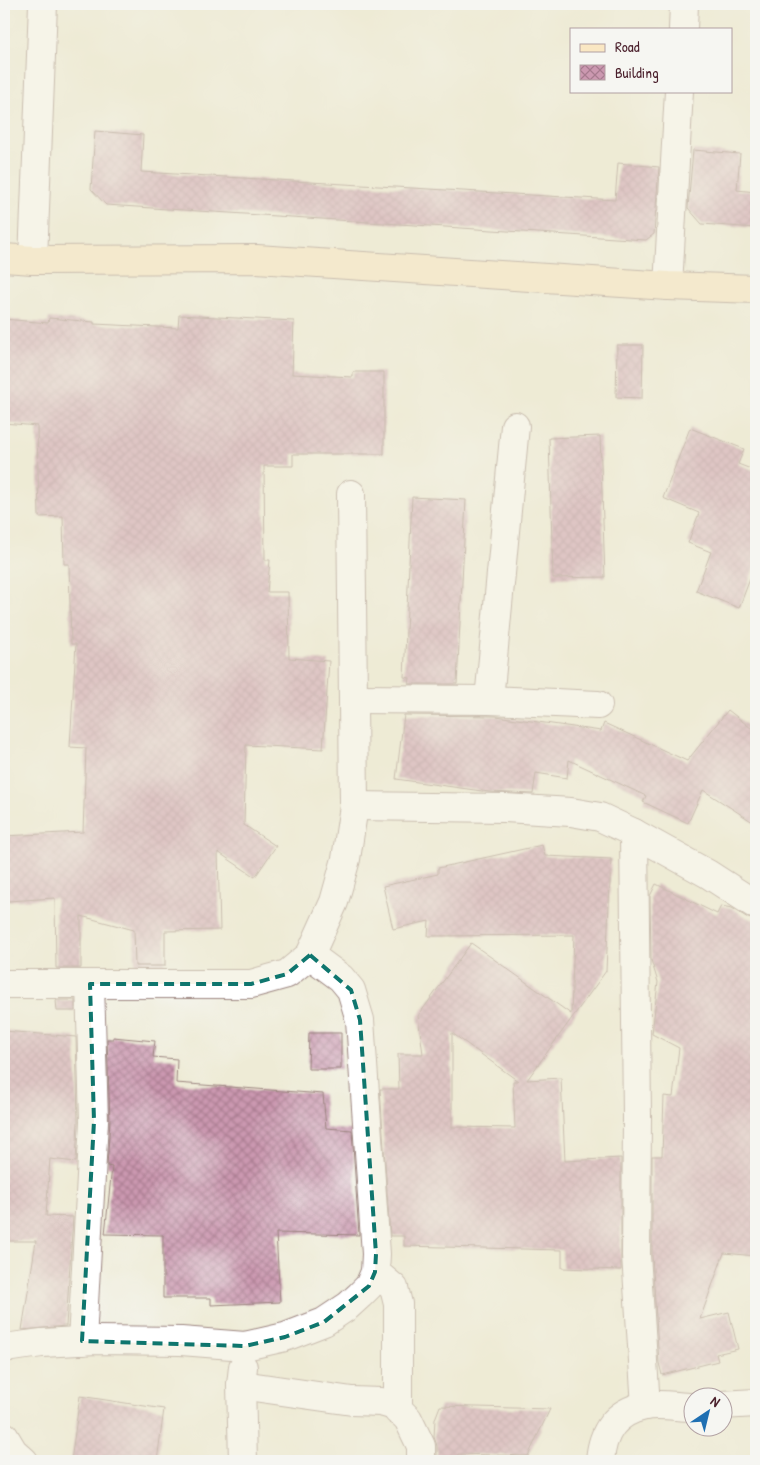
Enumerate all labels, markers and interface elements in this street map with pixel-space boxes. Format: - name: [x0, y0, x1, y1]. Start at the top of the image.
- legend: [570, 28, 732, 92]
- text: Road: [615, 36, 640, 57]
- text: Building: [615, 62, 659, 83]
- north arrow: [682, 1388, 732, 1438]
- text: N: [707, 1391, 725, 1411]

